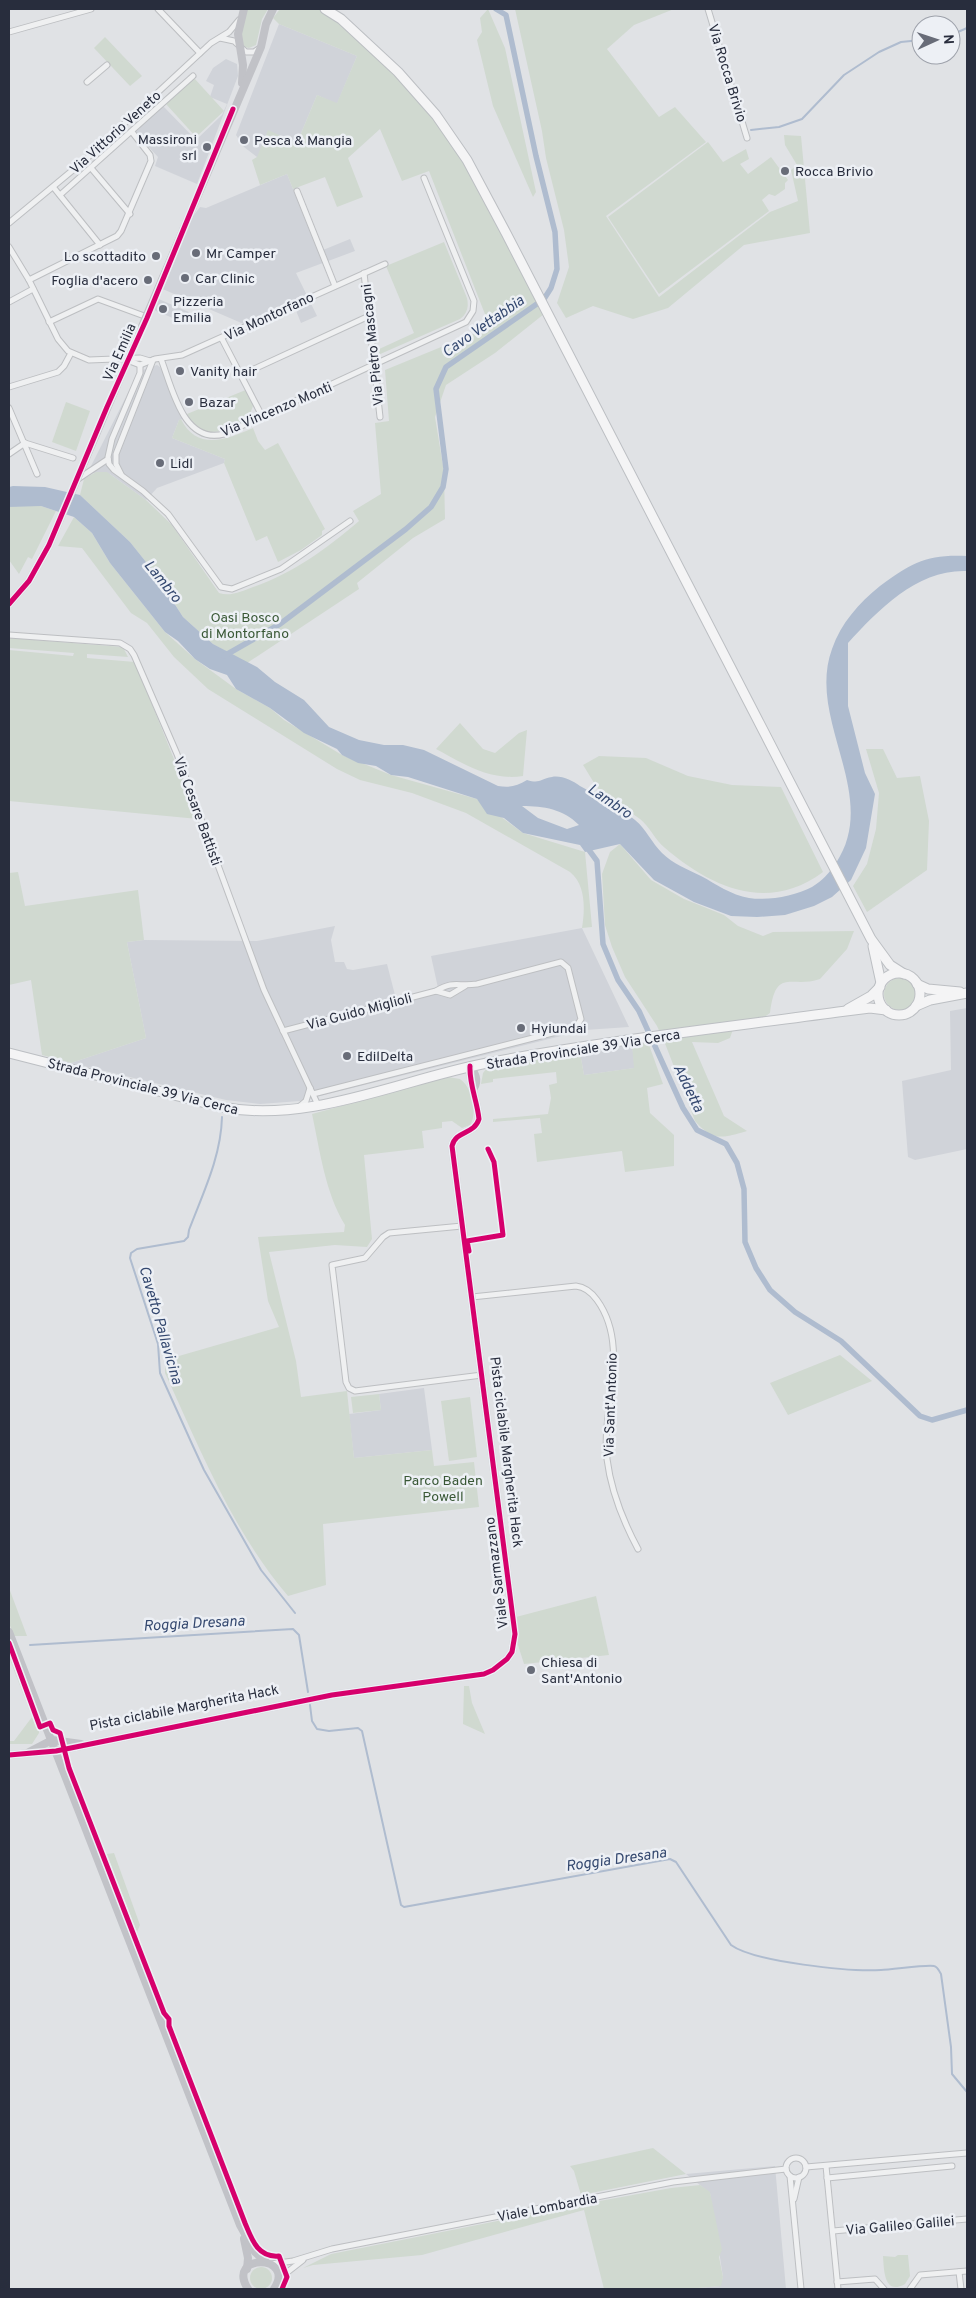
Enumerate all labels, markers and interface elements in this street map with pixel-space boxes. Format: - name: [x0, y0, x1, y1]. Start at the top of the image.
- north arrow: [911, 15, 961, 65]
- street label: Via Rocca Brivio: [704, 22, 750, 125]
- text: N: [939, 34, 956, 45]
- street label: Via Vittorio Veneto: [67, 88, 165, 179]
- place label: Massironi srl: [138, 132, 197, 165]
- place label: Pesca & Mangia: [254, 133, 352, 150]
- marker: Pesca & Mangia: [238, 134, 250, 146]
- marker: Massironi srl: [201, 141, 213, 153]
- place label: Rocca Brivio: [795, 164, 873, 181]
- marker: Rocca Brivio: [779, 165, 791, 177]
- place label: Mr Camper: [206, 246, 276, 263]
- marker: Mr Camper: [190, 247, 202, 259]
- place label: Lo scottadito: [64, 249, 146, 266]
- marker: Lo scottadito: [150, 250, 162, 262]
- place label: Car Clinic: [195, 271, 255, 288]
- marker: Car Clinic: [179, 272, 191, 284]
- place label: Foglia d'acero: [51, 273, 138, 290]
- marker: Foglia d'acero: [142, 274, 154, 286]
- street label: Via Pietro Mascagni: [359, 283, 388, 407]
- street label: Via Montorfano: [222, 289, 317, 345]
- water label: Cavo Vettabbia: [439, 292, 529, 363]
- place label: Pizzeria Emilia: [173, 294, 223, 327]
- marker: Pizzeria Emilia: [157, 303, 169, 315]
- street label: Via Emilia: [100, 321, 141, 384]
- place label: Vanity hair: [190, 364, 258, 381]
- marker: Vanity hair: [174, 365, 186, 377]
- street label: Via Vincenzo Monti: [218, 379, 335, 442]
- place label: Bazar: [199, 395, 236, 412]
- marker: Bazar: [183, 396, 195, 408]
- place label: Lidl: [170, 456, 193, 473]
- marker: Lidl: [154, 457, 166, 469]
- water label: Lambro: [139, 557, 185, 607]
- park label: Oasi Bosco di Montorfano: [201, 610, 289, 643]
- street label: Via Cesare Battisti: [169, 755, 224, 868]
- water label: Lambro: [583, 781, 635, 824]
- street label: Via Guido Miglioli: [305, 990, 414, 1035]
- place label: Hyiundai: [531, 1021, 587, 1038]
- marker: Hyiundai: [515, 1022, 527, 1034]
- street label: Strada Provinciale 39 Via Cerca: [485, 1027, 681, 1074]
- place label: EdilDelta: [357, 1049, 413, 1066]
- marker: EdilDelta: [341, 1050, 353, 1062]
- street label: Strada Provinciale 39 Via Cerca: [46, 1056, 240, 1119]
- water label: Addetta: [668, 1061, 708, 1116]
- water label: Cavetto Pallavicina: [134, 1264, 186, 1387]
- street label: Via Sant'Antonio: [601, 1352, 622, 1458]
- street label: Pista ciclabile Margherita Hack: [485, 1356, 526, 1549]
- park label: Parco Baden Powell: [403, 1473, 483, 1506]
- street label: Viale Sarmazzano: [482, 1516, 513, 1630]
- water label: Roggia Dresana: [143, 1612, 246, 1637]
- place label: Chiesa di Sant'Antonio: [541, 1655, 622, 1688]
- marker: Chiesa di Sant'Antonio: [525, 1664, 537, 1676]
- street label: Pista ciclabile Margherita Hack: [88, 1682, 280, 1735]
- water label: Roggia Dresana: [565, 1844, 668, 1877]
- street label: Viale Lombardia: [496, 2190, 599, 2226]
- street label: Via Galileo Galilei: [845, 2213, 955, 2240]

